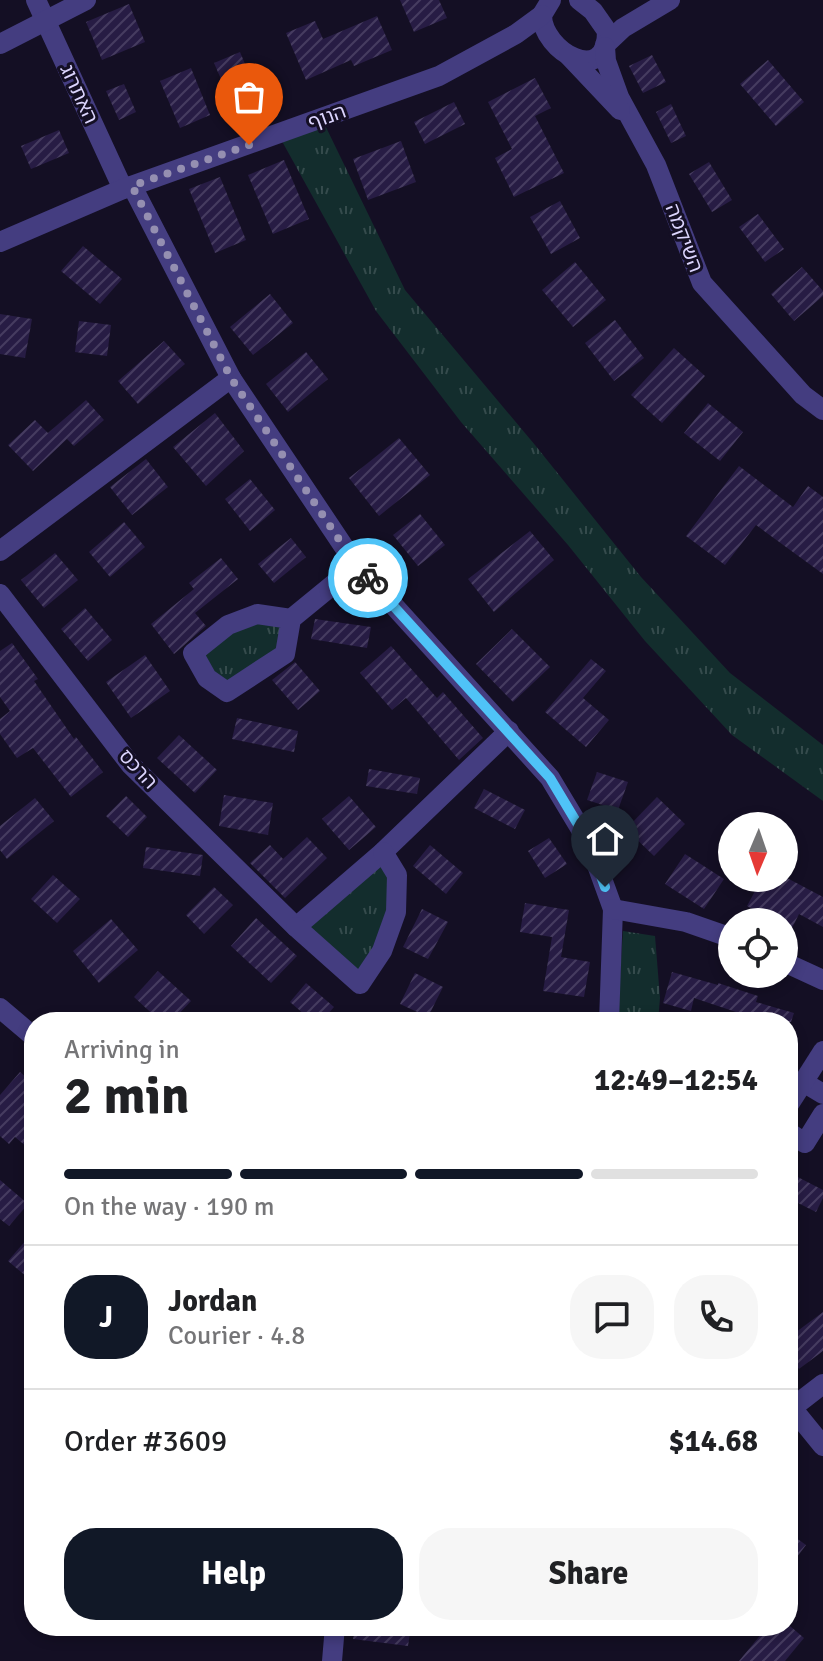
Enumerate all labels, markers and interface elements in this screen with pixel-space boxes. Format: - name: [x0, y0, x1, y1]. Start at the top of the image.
- street label: האתרוג: [54, 60, 104, 128]
- pin: [215, 63, 283, 145]
- icon: bag: [227, 75, 271, 119]
- street label: הנוף: [305, 99, 349, 135]
- street label: השיקמה: [660, 200, 708, 276]
- courier: [328, 538, 408, 618]
- icon: bike: [346, 556, 390, 600]
- street label: הרכס: [113, 744, 163, 794]
- pin: [571, 805, 639, 887]
- north arrow: [718, 812, 798, 892]
- map controls: [718, 812, 798, 988]
- icon: home: [583, 817, 627, 861]
- button: locate: [718, 908, 798, 988]
- text: Arriving in: [64, 1034, 180, 1066]
- text: 12:49–12:54: [594, 1062, 758, 1099]
- text: 2 min: [64, 1064, 190, 1128]
- text: On the way · 190 m: [64, 1191, 274, 1223]
- button: chat: [570, 1275, 654, 1359]
- button: phone: [674, 1275, 758, 1359]
- text: Jordan: [168, 1283, 257, 1320]
- text: J: [99, 1299, 113, 1336]
- text: Courier · 4.8: [168, 1320, 305, 1352]
- text: Order #3609: [64, 1423, 227, 1460]
- text: $14.68: [668, 1423, 758, 1460]
- button: Help: [64, 1528, 403, 1620]
- button: Share: [419, 1528, 758, 1620]

